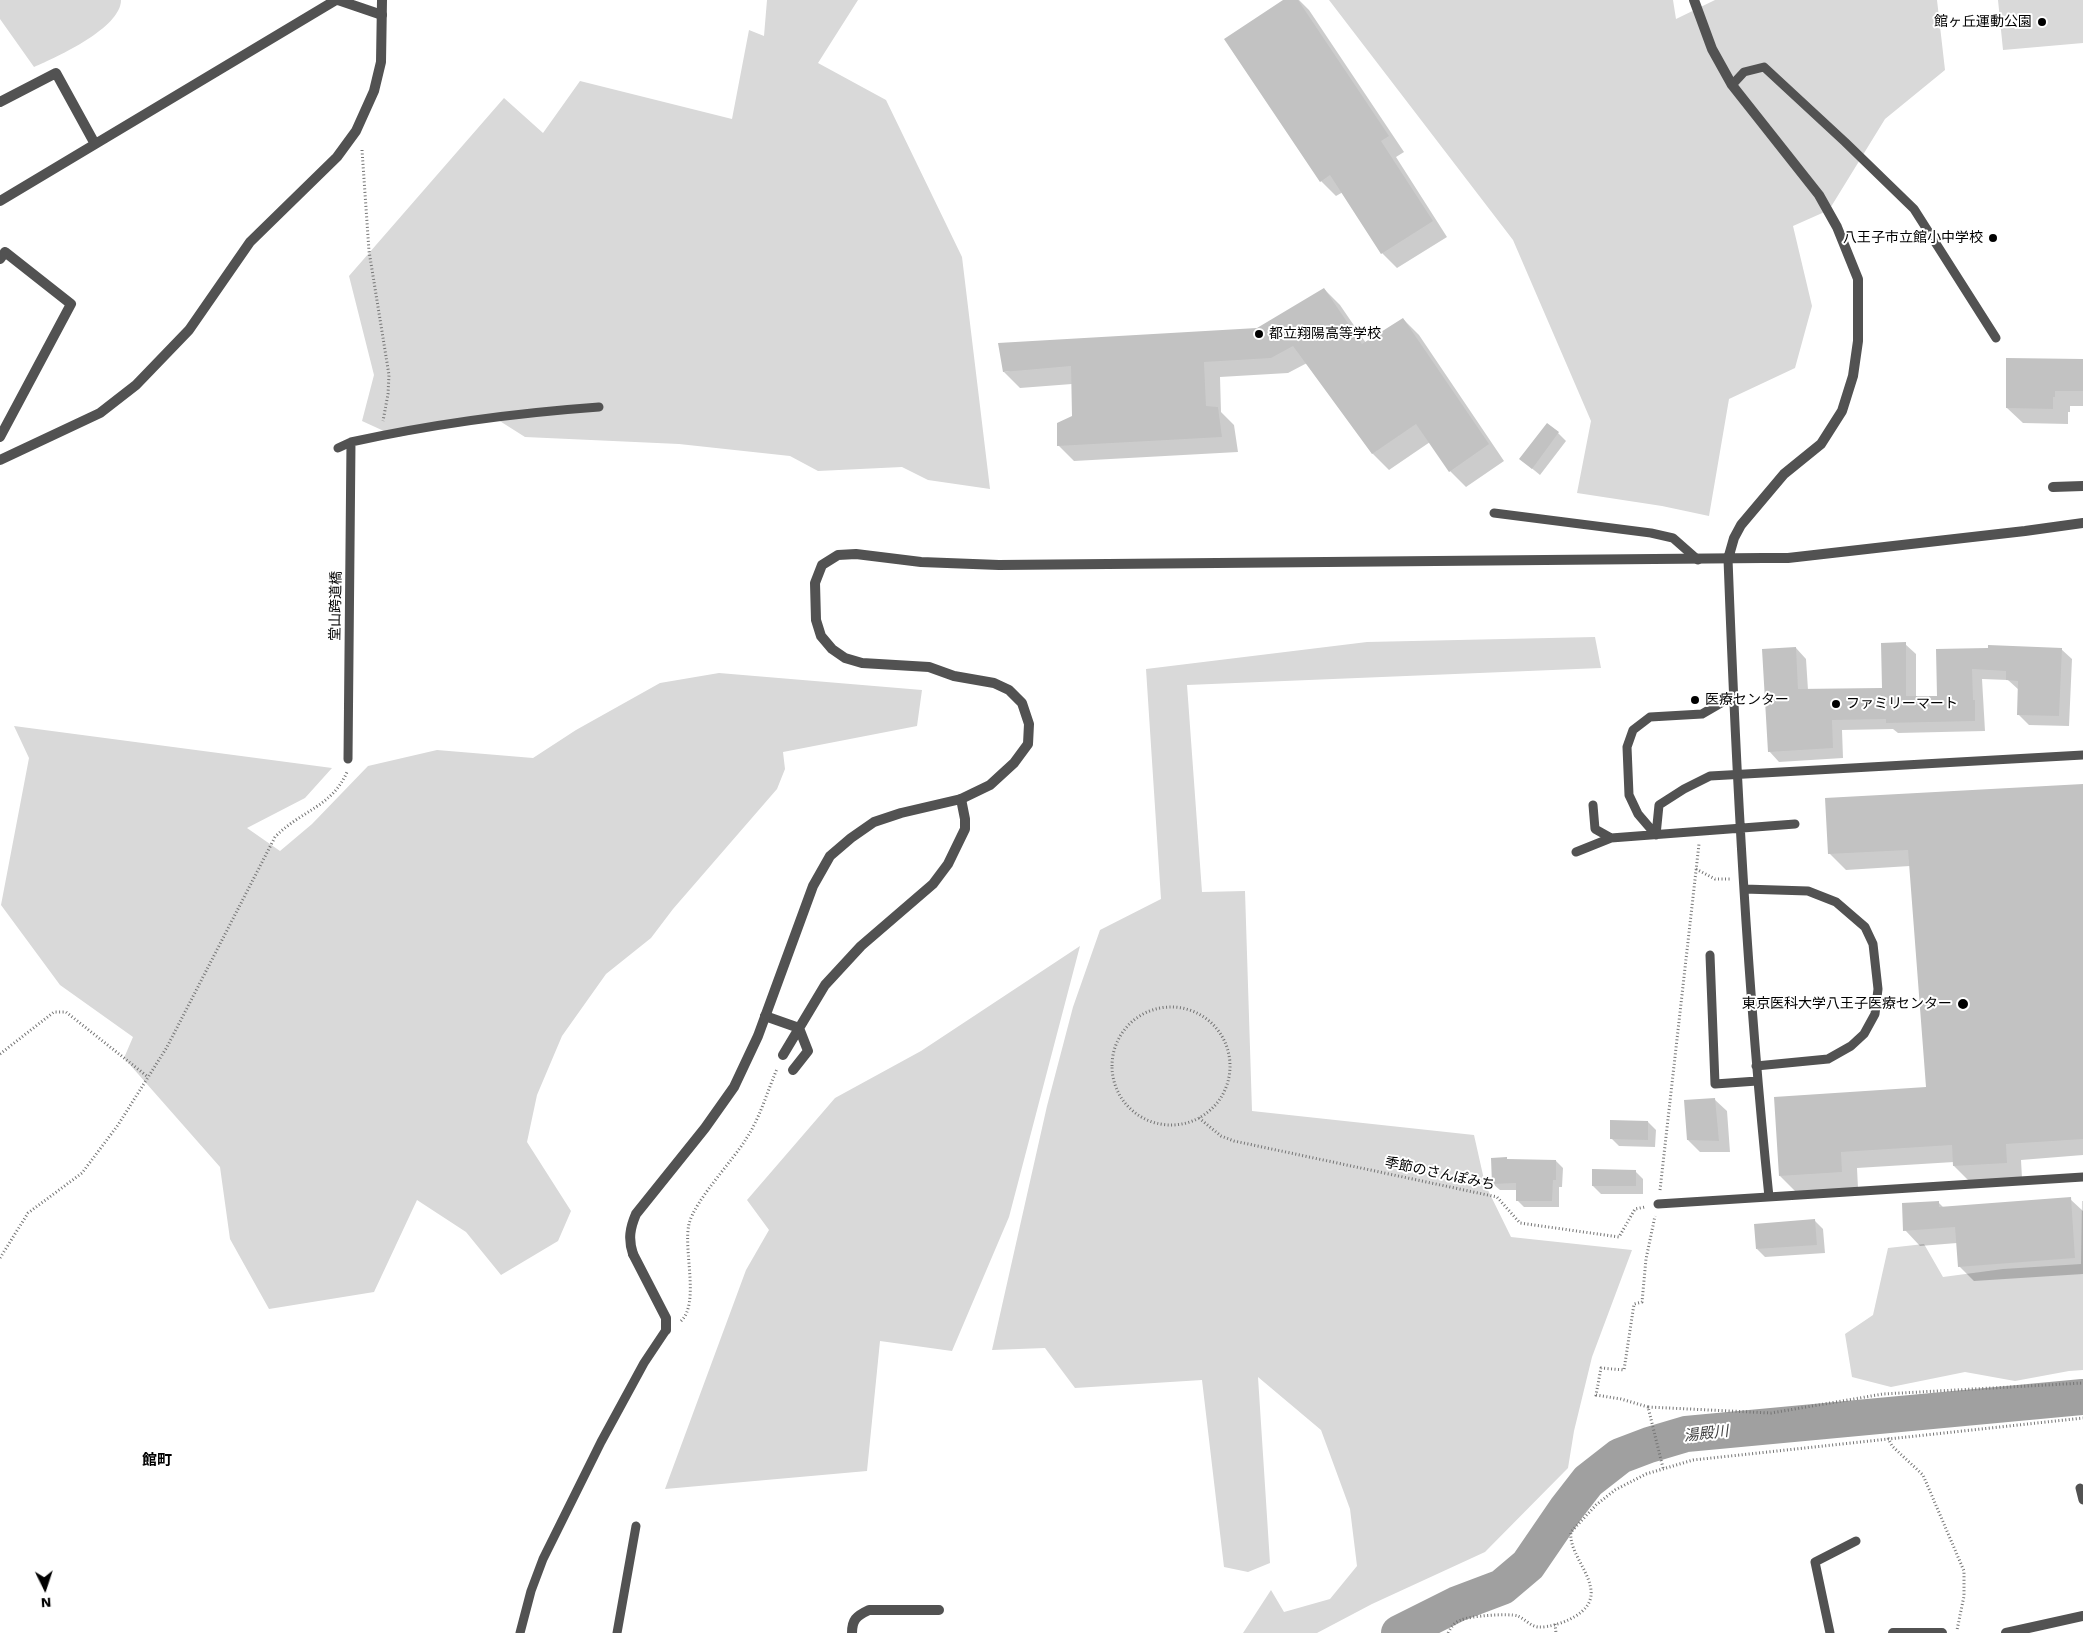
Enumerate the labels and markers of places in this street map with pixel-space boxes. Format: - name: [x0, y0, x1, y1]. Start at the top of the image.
- place label: 館ヶ丘運動公園: [1934, 14, 2032, 30]
- marker: 館ヶ丘運動公園: [2036, 16, 2048, 28]
- place label: 八王子市立館小中学校: [1843, 230, 1983, 246]
- marker: 八王子市立館小中学校: [1987, 232, 1999, 244]
- place label: 都立翔陽高等学校: [1269, 326, 1381, 342]
- marker: 都立翔陽高等学校: [1253, 328, 1265, 340]
- place label: 医療センター: [1705, 692, 1789, 708]
- marker: 医療センター: [1689, 694, 1701, 706]
- place label: ファミリーマート: [1846, 696, 1958, 712]
- marker: ファミリーマート: [1830, 698, 1842, 710]
- place label: 東京医科大学八王子医療センター: [1742, 996, 1952, 1012]
- marker: 東京医科大学八王子医療センター: [1956, 997, 1970, 1011]

